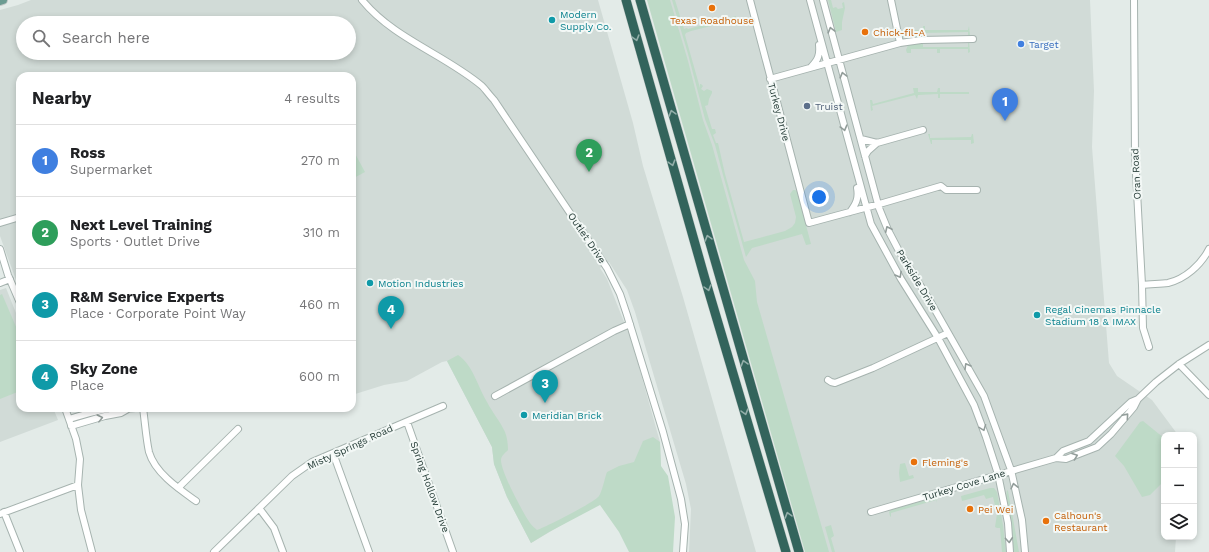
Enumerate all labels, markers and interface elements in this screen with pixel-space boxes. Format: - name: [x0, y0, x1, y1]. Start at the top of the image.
- marker: Texas Roadhouse: [707, 3, 717, 13]
- place label: Modern Supply Co.: [560, 9, 612, 32]
- marker: Modern Supply Co.: [547, 15, 557, 25]
- place label: Texas Roadhouse: [670, 15, 754, 26]
- search box: [16, 16, 356, 60]
- icon: search: [30, 27, 52, 49]
- one-way arrow: [827, 27, 836, 34]
- marker: Chick-fil-A: [860, 27, 870, 37]
- place label: Chick-fil-A: [873, 27, 925, 38]
- text: Search here: [62, 29, 150, 47]
- one-way arrow: [631, 34, 640, 41]
- marker: Target: [1016, 39, 1026, 49]
- place label: Target: [1029, 39, 1059, 50]
- one-way arrow: [839, 72, 848, 79]
- street label: Turkey Drive: [766, 82, 792, 143]
- text: Nearby: [32, 88, 91, 108]
- pin: 1: [992, 88, 1018, 121]
- text: 4 results: [284, 91, 340, 106]
- marker: Truist: [802, 101, 812, 111]
- place label: Truist: [815, 101, 844, 112]
- one-way arrow: [668, 110, 677, 117]
- one-way arrow: [840, 125, 848, 131]
- pin: 2: [576, 139, 602, 172]
- text: Ross: [70, 144, 105, 162]
- street label: Oran Road: [1129, 148, 1143, 200]
- text: 1: [42, 153, 48, 168]
- text: 270 m: [301, 153, 340, 168]
- one-way arrow: [667, 159, 676, 166]
- text: Supermarket: [70, 162, 152, 177]
- your location: [809, 187, 829, 207]
- street label: Outlet Drive: [566, 210, 608, 266]
- text: Next Level Training: [70, 216, 212, 234]
- text: 2: [41, 225, 49, 240]
- text: 310 m: [302, 225, 340, 240]
- one-way arrow: [885, 226, 893, 233]
- text: Sports · Outlet Drive: [70, 234, 200, 249]
- one-way arrow: [704, 234, 713, 241]
- street label: Parkside Drive: [894, 247, 940, 313]
- one-way arrow: [894, 271, 902, 278]
- marker: Motion Industries: [365, 278, 375, 288]
- place label: Motion Industries: [378, 278, 464, 289]
- one-way arrow: [703, 284, 712, 291]
- text: R&M Service Experts: [70, 288, 224, 306]
- pin: 4: [378, 296, 404, 329]
- text: 3: [41, 297, 49, 312]
- text: 460 m: [299, 297, 340, 312]
- place label: Regal Cinemas Pinnacle Stadium 18 & IMAX: [1045, 304, 1161, 327]
- text: Place · Corporate Point Way: [70, 306, 246, 321]
- marker: Regal Cinemas Pinnacle Stadium 18 & IMAX: [1032, 310, 1042, 320]
- one-way arrow: [740, 359, 749, 366]
- text: Sky Zone: [70, 360, 138, 378]
- one-way arrow: [965, 362, 972, 370]
- text: 4: [41, 369, 49, 384]
- text: 600 m: [299, 369, 340, 384]
- pin: 3: [532, 370, 558, 403]
- text: Place: [70, 378, 104, 393]
- one-way arrow: [740, 408, 749, 415]
- marker: Meridian Brick: [519, 410, 529, 420]
- place label: Meridian Brick: [532, 410, 602, 421]
- one-way arrow: [1122, 413, 1129, 421]
- one-way arrow: [97, 414, 103, 422]
- street label: Misty Springs Road: [306, 422, 394, 472]
- one-way arrow: [978, 424, 986, 431]
- map controls: [1161, 432, 1197, 540]
- button: +: [1161, 432, 1197, 468]
- street label: Spring Hollow Drive: [408, 440, 452, 534]
- one-way arrow: [1071, 452, 1078, 460]
- marker: Fleming's: [909, 457, 919, 467]
- place label: Fleming's: [922, 457, 968, 468]
- street label: Turkey Cove Lane: [921, 467, 1007, 503]
- button: −: [1161, 468, 1197, 504]
- one-way arrow: [1011, 483, 1019, 489]
- marker: Pei Wei: [965, 504, 975, 514]
- place label: Pei Wei: [978, 504, 1013, 515]
- button: layers: [1161, 504, 1197, 540]
- place label: Calhoun's Restaurant: [1054, 510, 1108, 533]
- one-way arrow: [784, 511, 793, 518]
- marker: Calhoun's Restaurant: [1041, 516, 1051, 526]
- one-way arrow: [1005, 537, 1014, 543]

